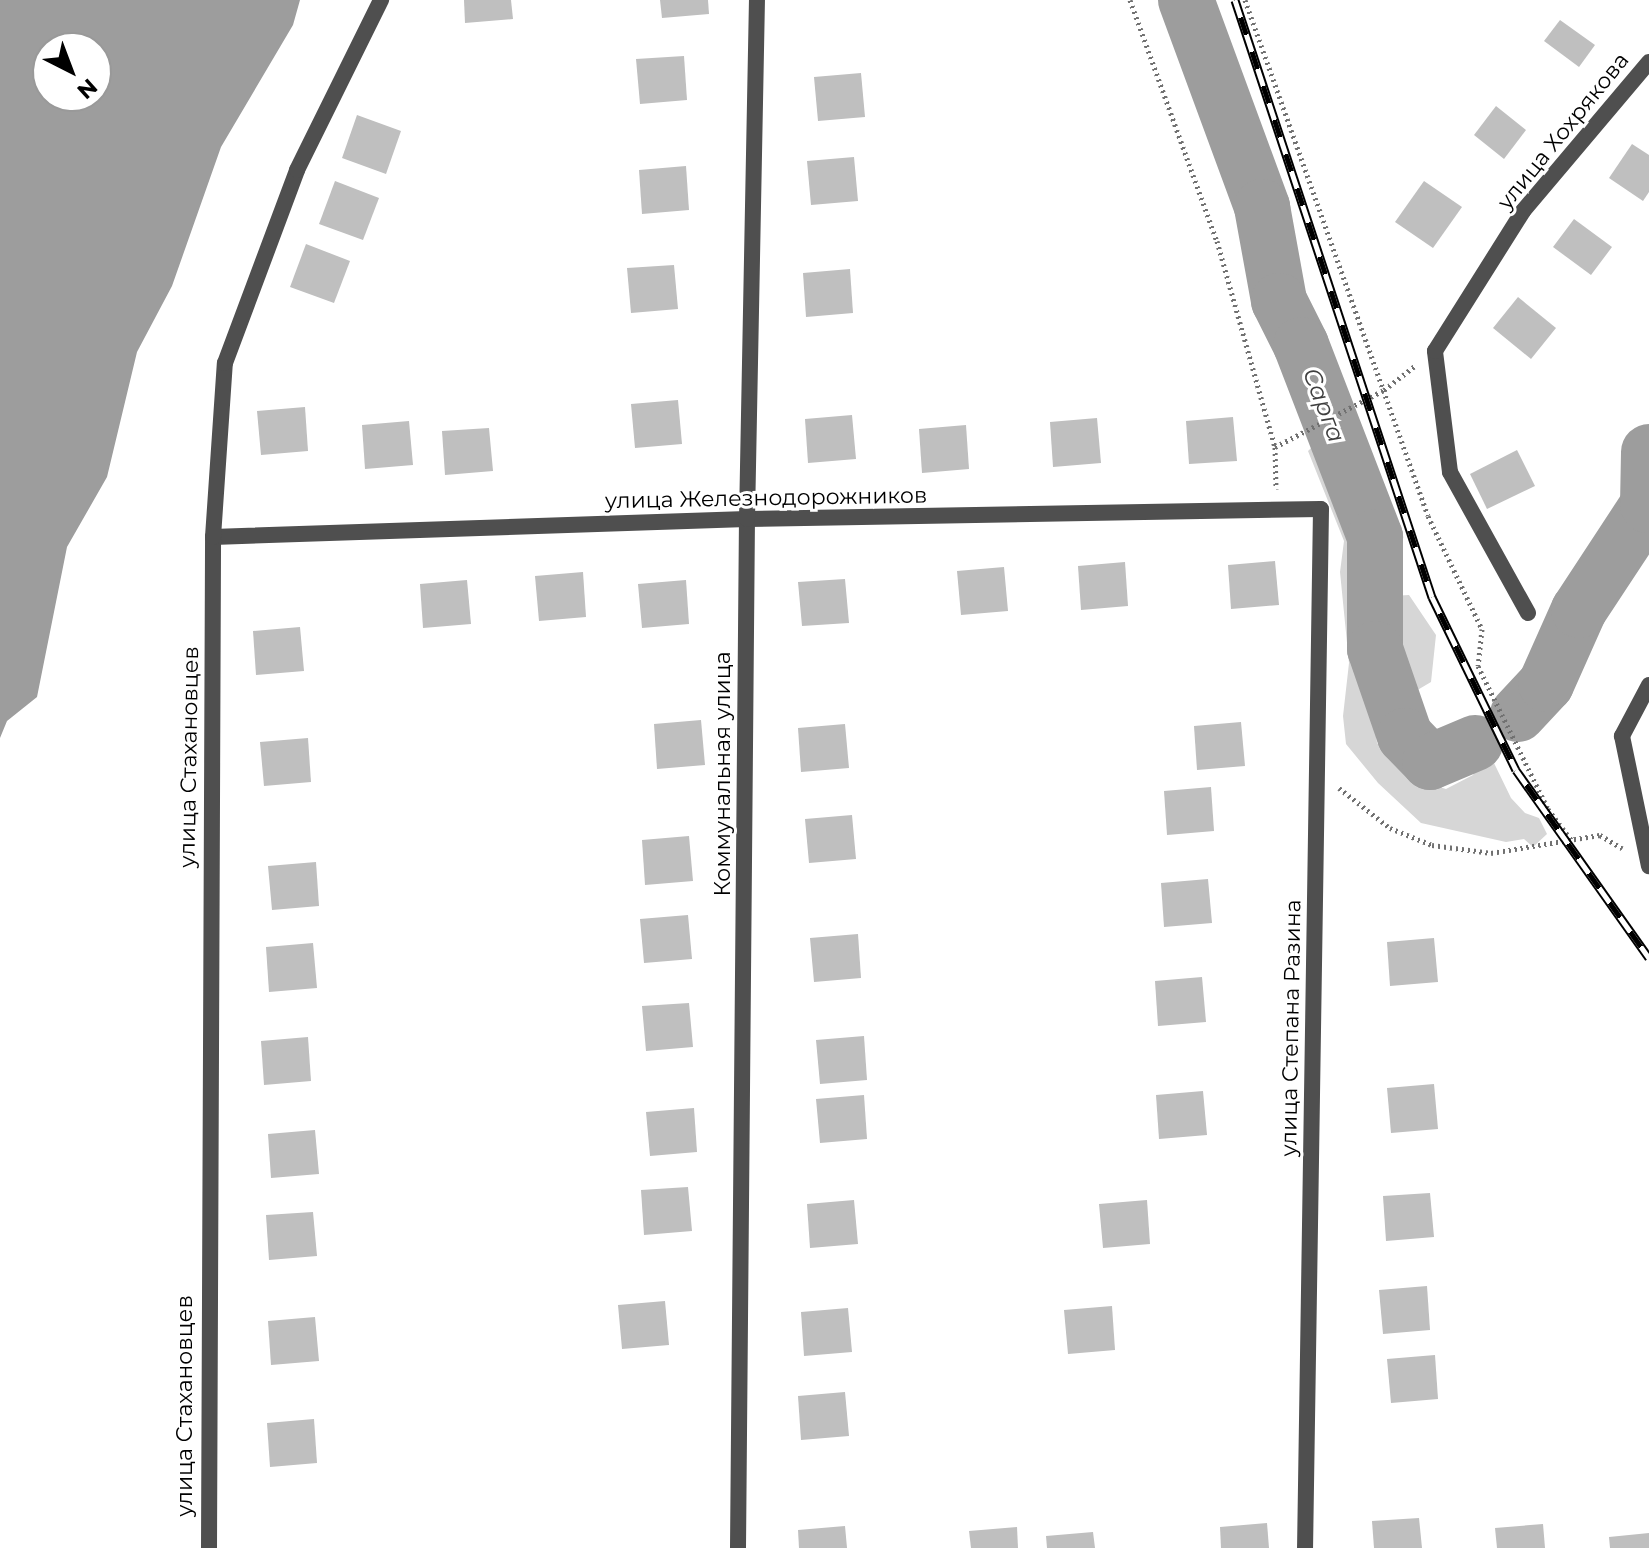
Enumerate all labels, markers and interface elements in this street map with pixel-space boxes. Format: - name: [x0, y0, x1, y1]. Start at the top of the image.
- north arrow: [32, 32, 112, 112]
- street label: улица Хохрякова: [1492, 47, 1634, 215]
- text: N: [71, 73, 103, 105]
- water label: Сарга: [1297, 364, 1351, 446]
- street label: улица Железнодорожников: [605, 482, 927, 514]
- street label: улица Стахановцев: [174, 646, 204, 868]
- street label: Коммунальная улица: [710, 651, 736, 897]
- street label: улица Степана Разина: [1276, 899, 1306, 1157]
- street label: улица Стахановцев: [172, 1295, 198, 1517]

